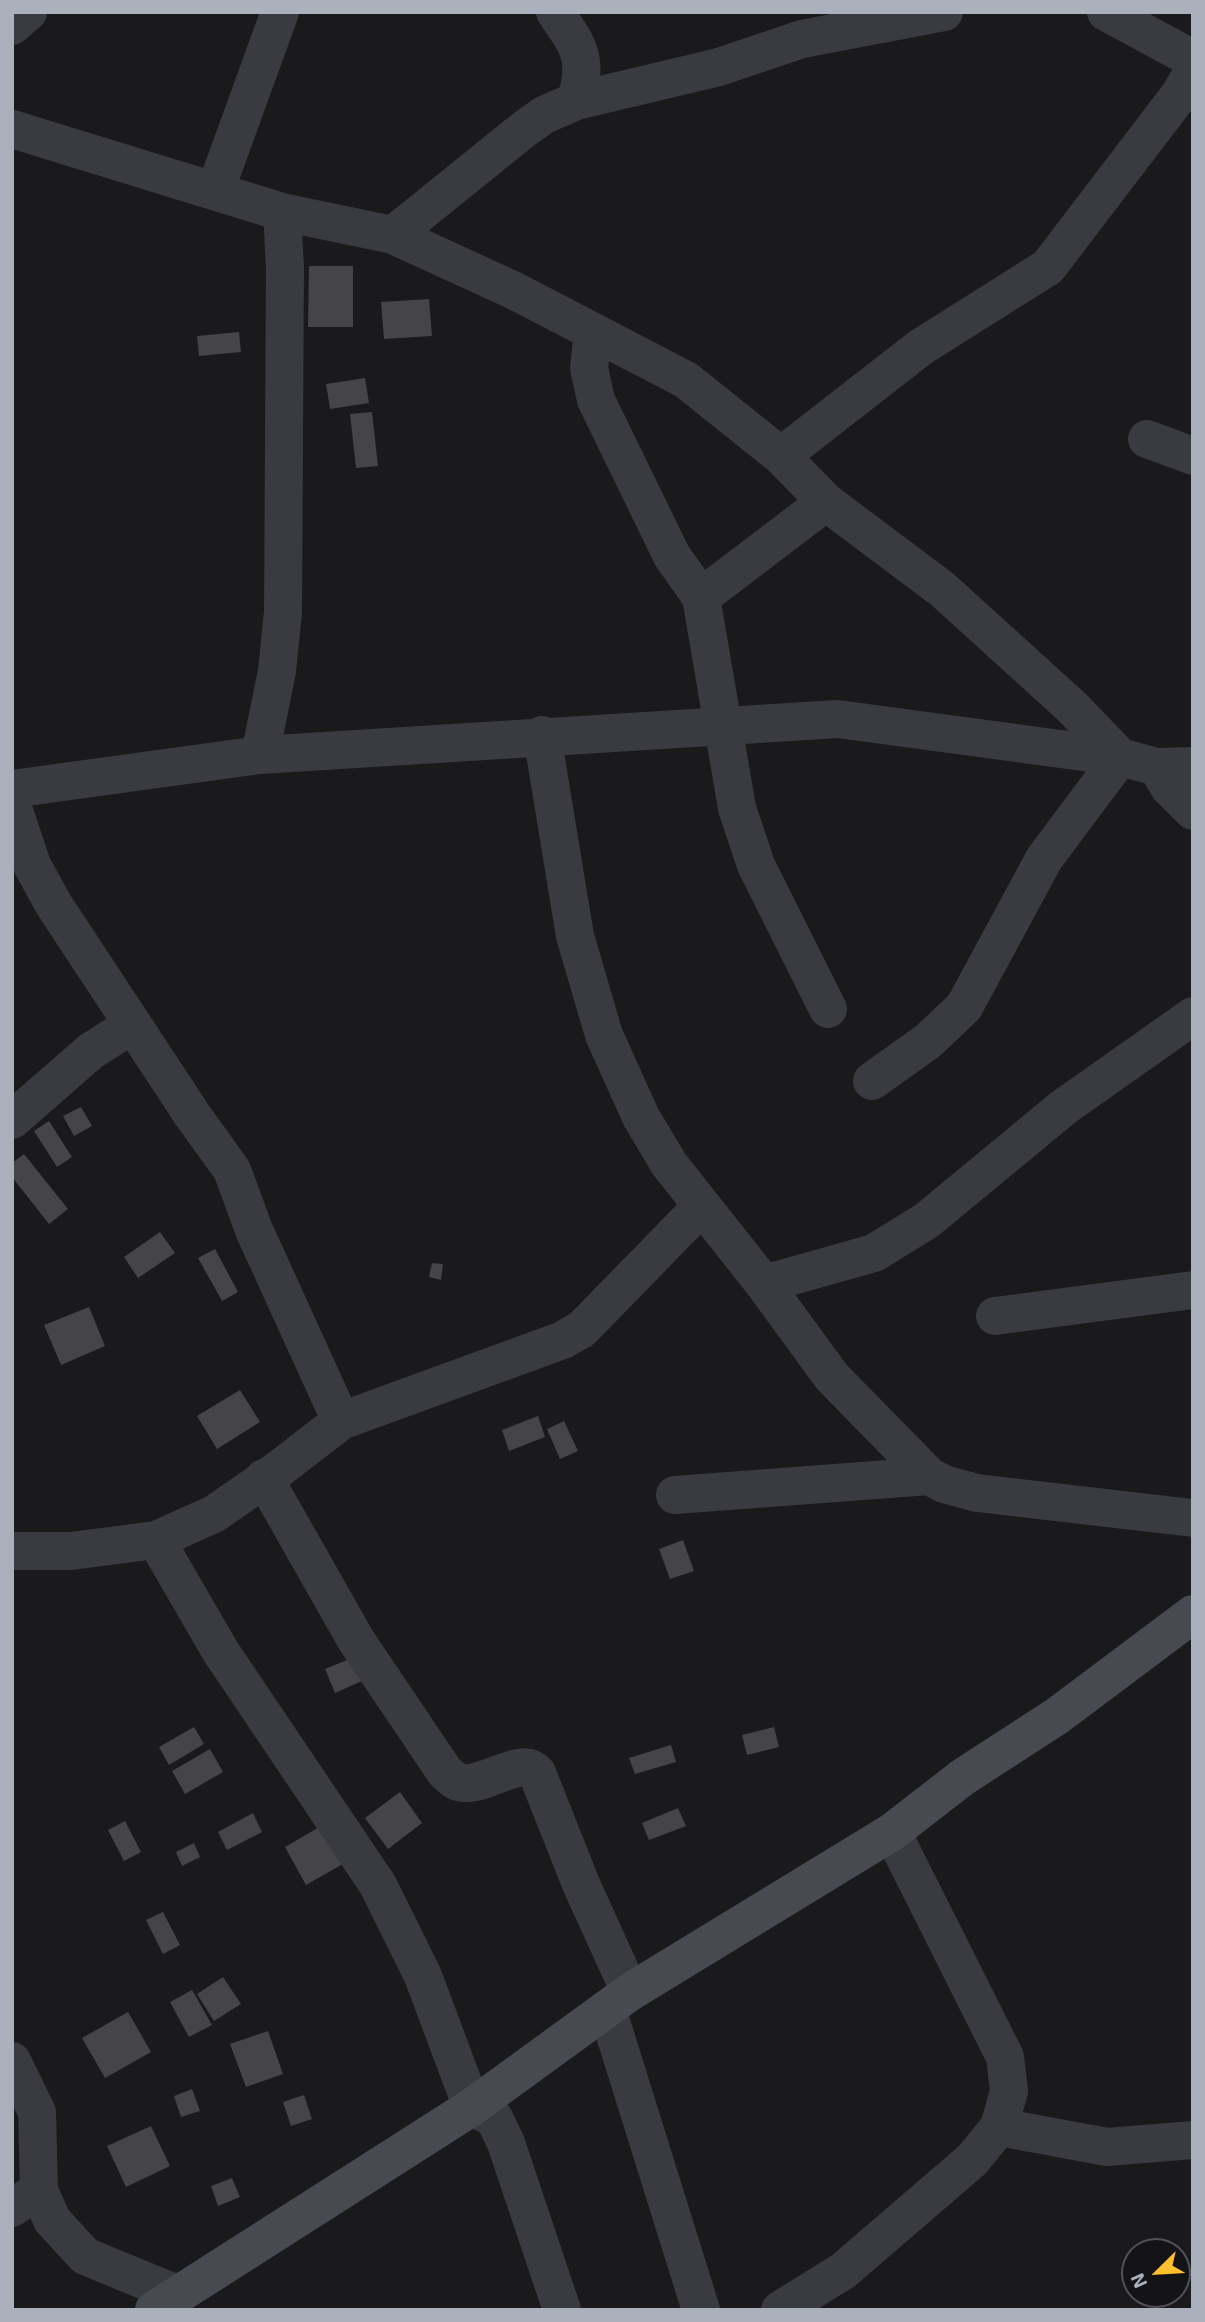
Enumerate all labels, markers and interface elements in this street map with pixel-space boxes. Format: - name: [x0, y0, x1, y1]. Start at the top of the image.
- north arrow: [1121, 2238, 1191, 2308]
- text: N: [1125, 2270, 1151, 2292]

